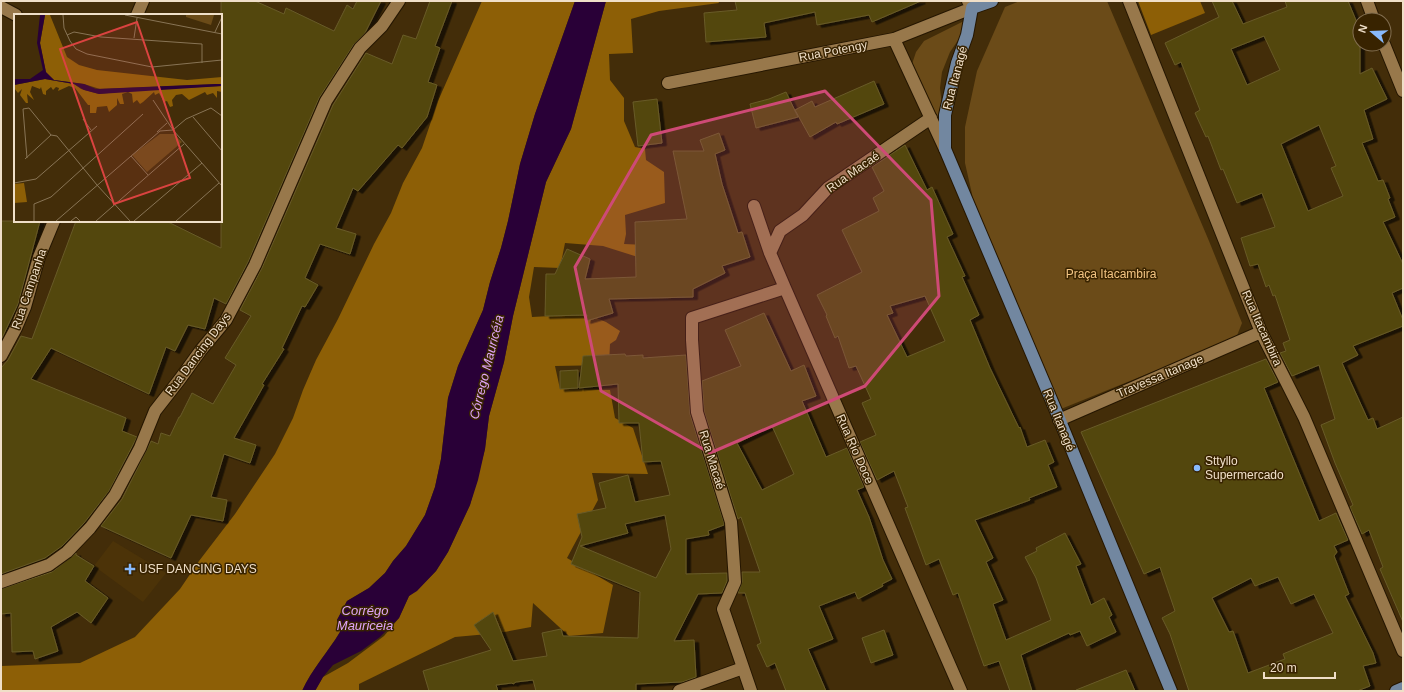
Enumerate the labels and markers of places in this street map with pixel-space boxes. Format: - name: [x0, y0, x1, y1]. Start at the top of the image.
- place label: Sttyllo Supermercado: [1205, 454, 1284, 482]
- marker: Sttyllo Supermercado: [1192, 463, 1202, 473]
- place label: USF DANCING DAYS: [139, 562, 257, 576]
- marker: USF DANCING DAYS: [124, 563, 136, 575]

